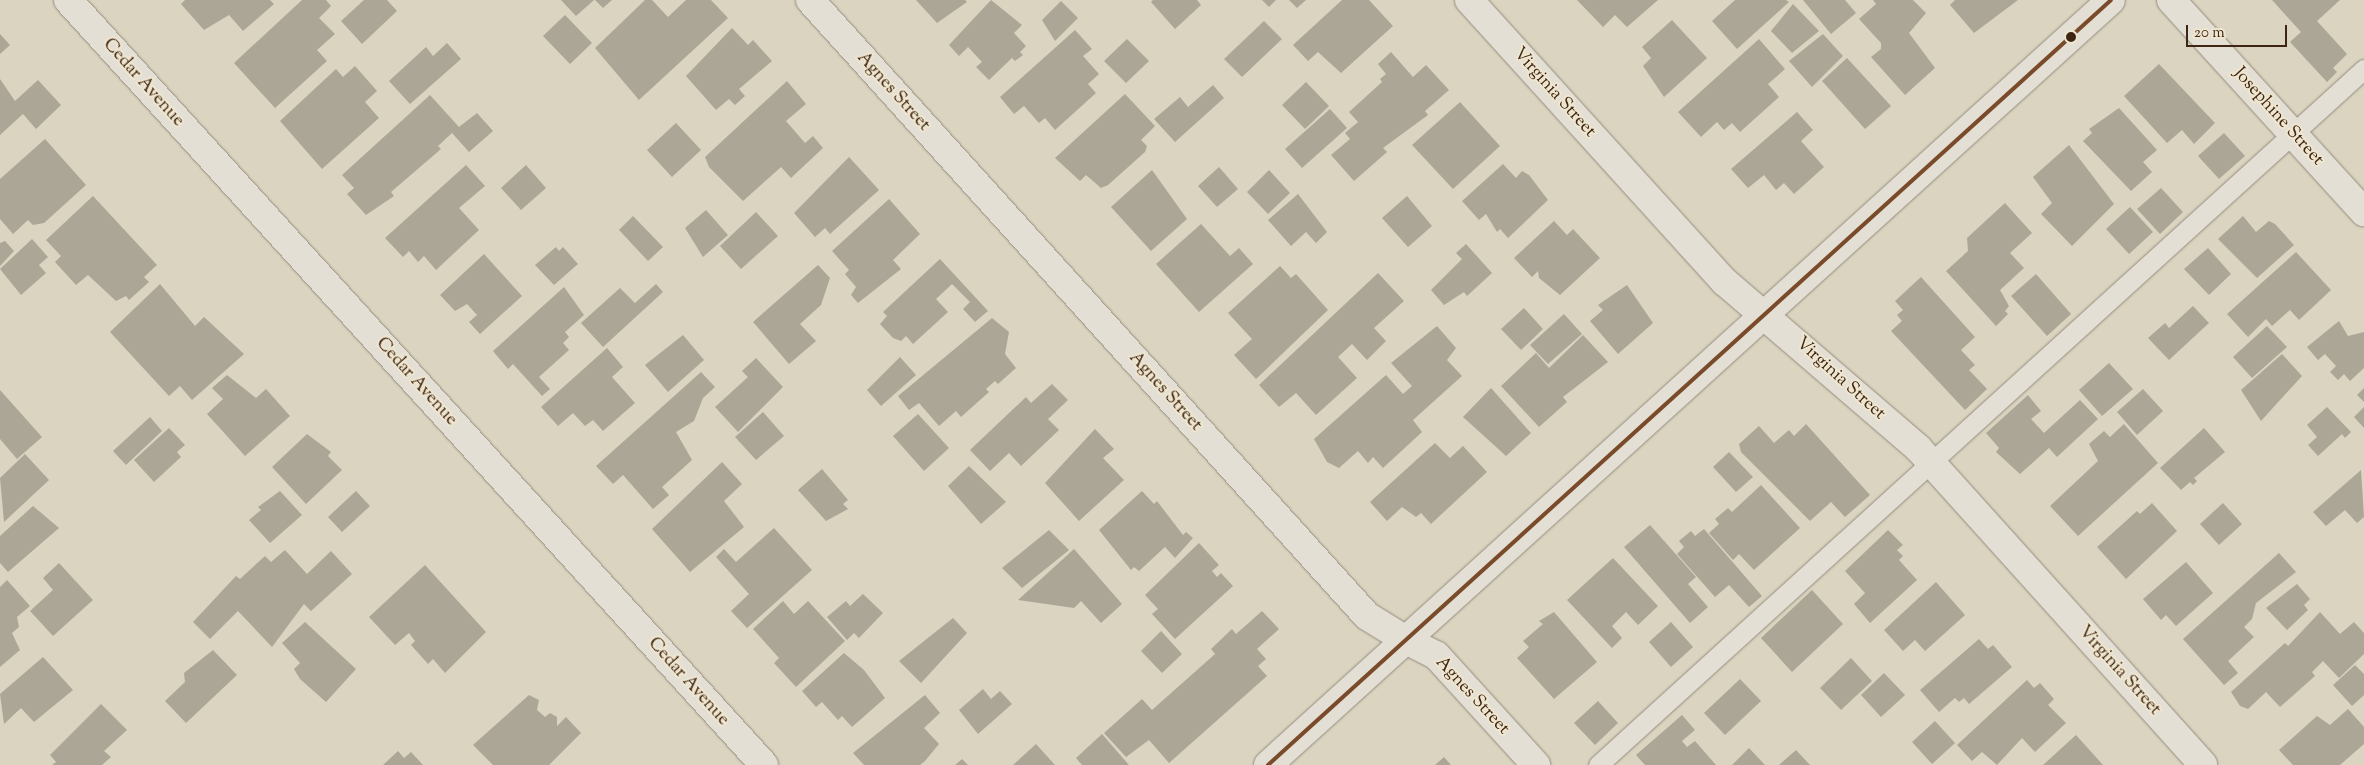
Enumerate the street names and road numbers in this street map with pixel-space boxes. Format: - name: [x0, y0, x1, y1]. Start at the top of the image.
- street label: Cedar Avenue: [98, 34, 188, 132]
- street label: Virginia Street: [1508, 44, 1600, 142]
- street label: Agnes Street: [852, 48, 934, 136]
- street label: Josephine Street: [2228, 63, 2328, 171]
- street label: Cedar Avenue: [371, 333, 461, 431]
- street label: Virginia Street: [1791, 333, 1889, 425]
- street label: Agnes Street: [1124, 348, 1206, 436]
- street label: Virginia Street: [2073, 622, 2165, 720]
- street label: Cedar Avenue: [643, 633, 733, 731]
- street label: Agnes Street: [1430, 652, 1514, 740]

